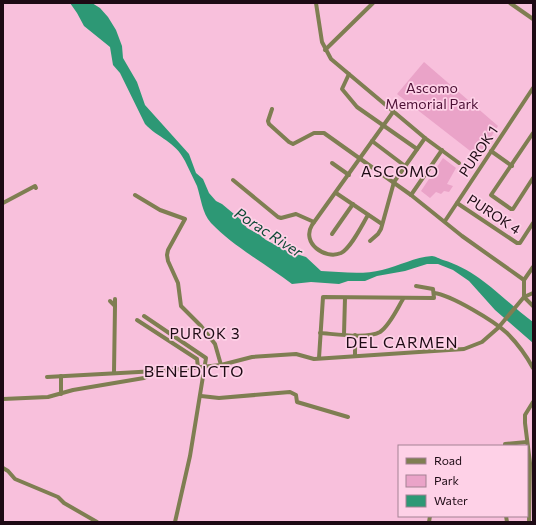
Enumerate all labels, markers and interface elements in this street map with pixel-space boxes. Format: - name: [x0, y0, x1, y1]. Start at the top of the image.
- park label: Ascomo Memorial Park: [385, 79, 479, 112]
- street label: PUROK 1: [455, 122, 501, 180]
- district label: ASCOMO: [361, 161, 439, 180]
- street label: PUROK 4: [464, 191, 524, 238]
- water label: Porac River: [232, 203, 307, 261]
- district label: PUROK 3: [170, 324, 240, 342]
- district label: DEL CARMEN: [345, 332, 459, 351]
- district label: BENEDICTO: [144, 361, 244, 380]
- legend: [398, 445, 528, 517]
- text: Road: [434, 453, 462, 467]
- text: Park: [434, 473, 460, 487]
- text: Water: [434, 493, 468, 507]

